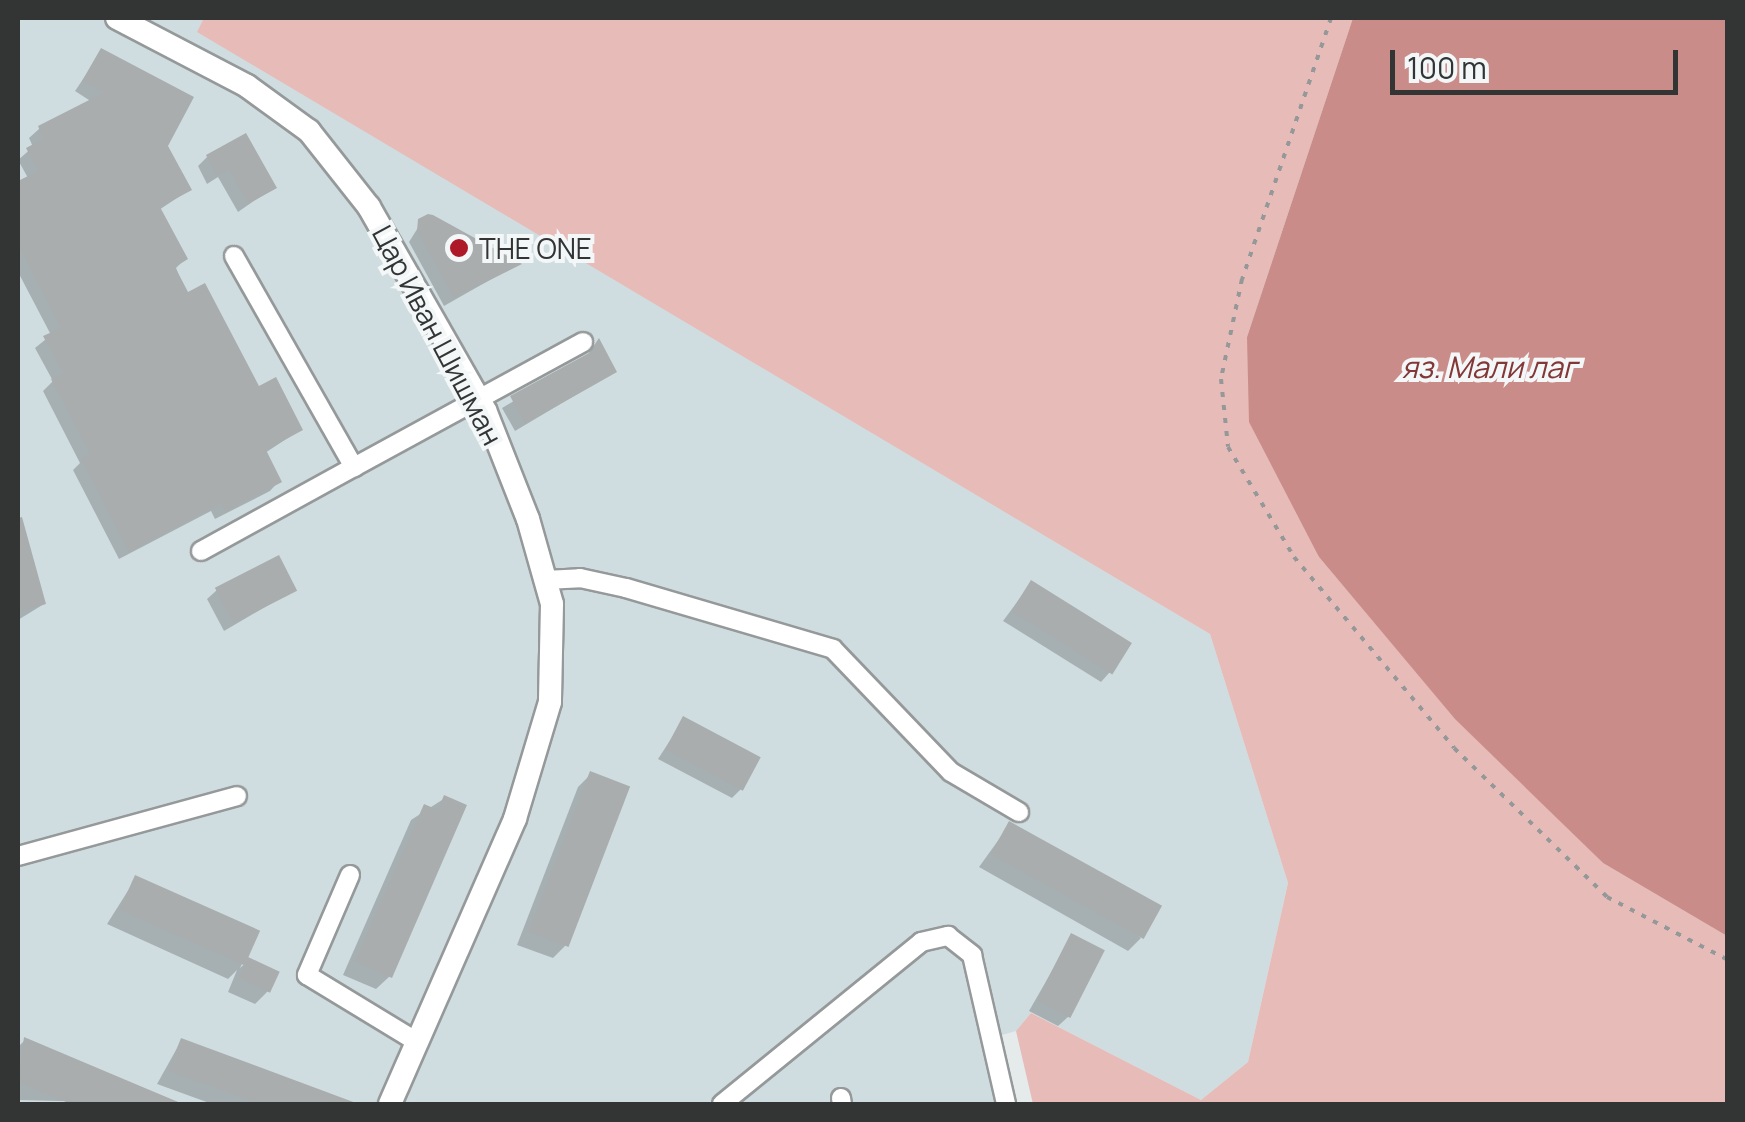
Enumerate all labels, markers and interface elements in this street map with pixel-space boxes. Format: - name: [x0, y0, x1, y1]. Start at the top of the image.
- scale bar: [1395, 30, 1682, 92]
- text: 100 m: [1407, 47, 1487, 88]
- street label: Цар Иван Шишман: [366, 220, 510, 450]
- place label: THE ONE: [479, 231, 592, 265]
- marker: THE ONE: [448, 237, 470, 259]
- water label: яз. Мали лаг: [1401, 349, 1577, 385]

